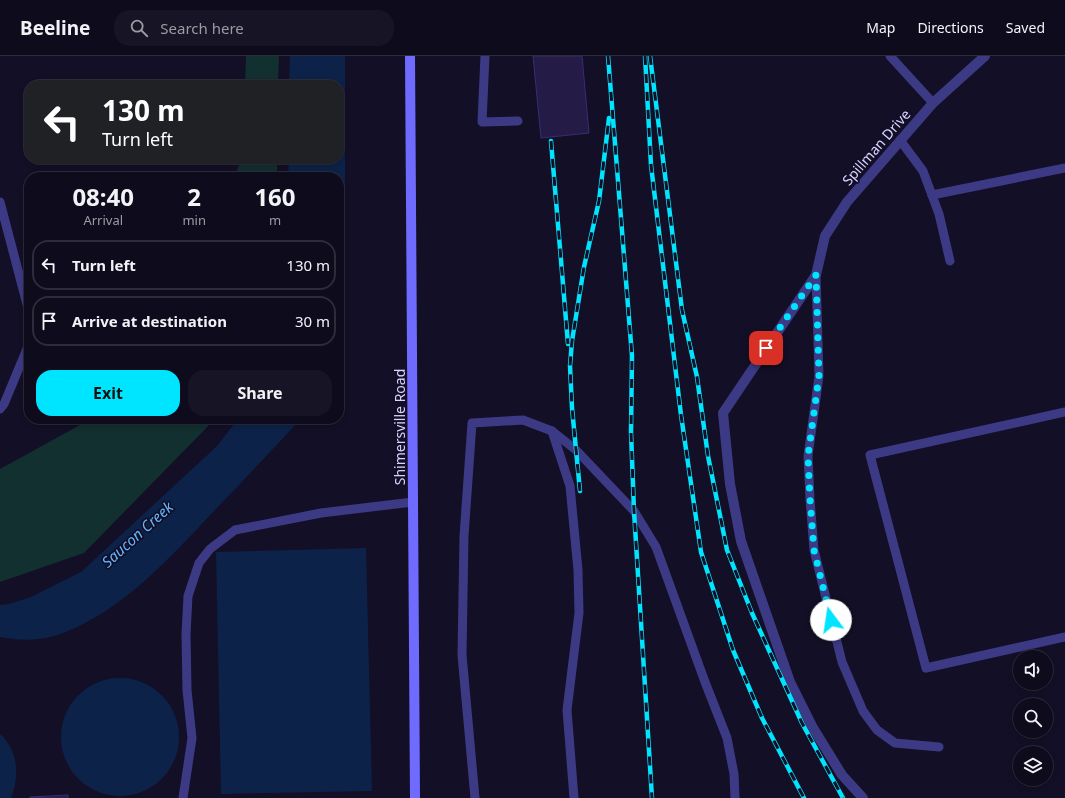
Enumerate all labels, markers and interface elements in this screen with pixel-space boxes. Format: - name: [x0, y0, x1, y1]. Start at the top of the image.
- search box: [114, 10, 394, 46]
- text: Beeline: [20, 15, 90, 41]
- icon: search: [128, 17, 150, 39]
- text: Search here: [160, 18, 244, 38]
- text: Map: [866, 18, 895, 37]
- text: Directions: [917, 18, 984, 37]
- text: Saved: [1006, 18, 1045, 37]
- text: 130 m: [102, 91, 185, 129]
- icon: left: [36, 96, 88, 148]
- street label: Spillman Drive: [838, 105, 914, 189]
- text: Turn left: [102, 127, 173, 151]
- text: 08:40: [72, 180, 134, 213]
- text: 2: [187, 180, 201, 213]
- text: 160: [254, 180, 296, 213]
- text: Arrival: [83, 211, 123, 229]
- text: min: [182, 211, 206, 229]
- text: m: [269, 211, 281, 229]
- icon: left: [38, 254, 60, 276]
- text: Turn left: [72, 255, 136, 275]
- text: 130 m: [286, 255, 330, 275]
- icon: arrive: [38, 310, 60, 332]
- text: Arrive at destination: [72, 311, 227, 331]
- text: 30 m: [295, 311, 330, 331]
- pin: [749, 331, 783, 365]
- icon: arrive: [755, 337, 777, 359]
- street label: Shimersville Road: [390, 369, 409, 485]
- button: Exit: [36, 370, 180, 416]
- button: Share: [188, 370, 332, 416]
- water label: Saucon Creek: [97, 496, 177, 571]
- position arrow: [810, 599, 852, 641]
- map controls: [1013, 650, 1053, 786]
- button: sound: [1013, 650, 1053, 690]
- button: search: [1013, 698, 1053, 738]
- button: layers: [1013, 746, 1053, 786]

